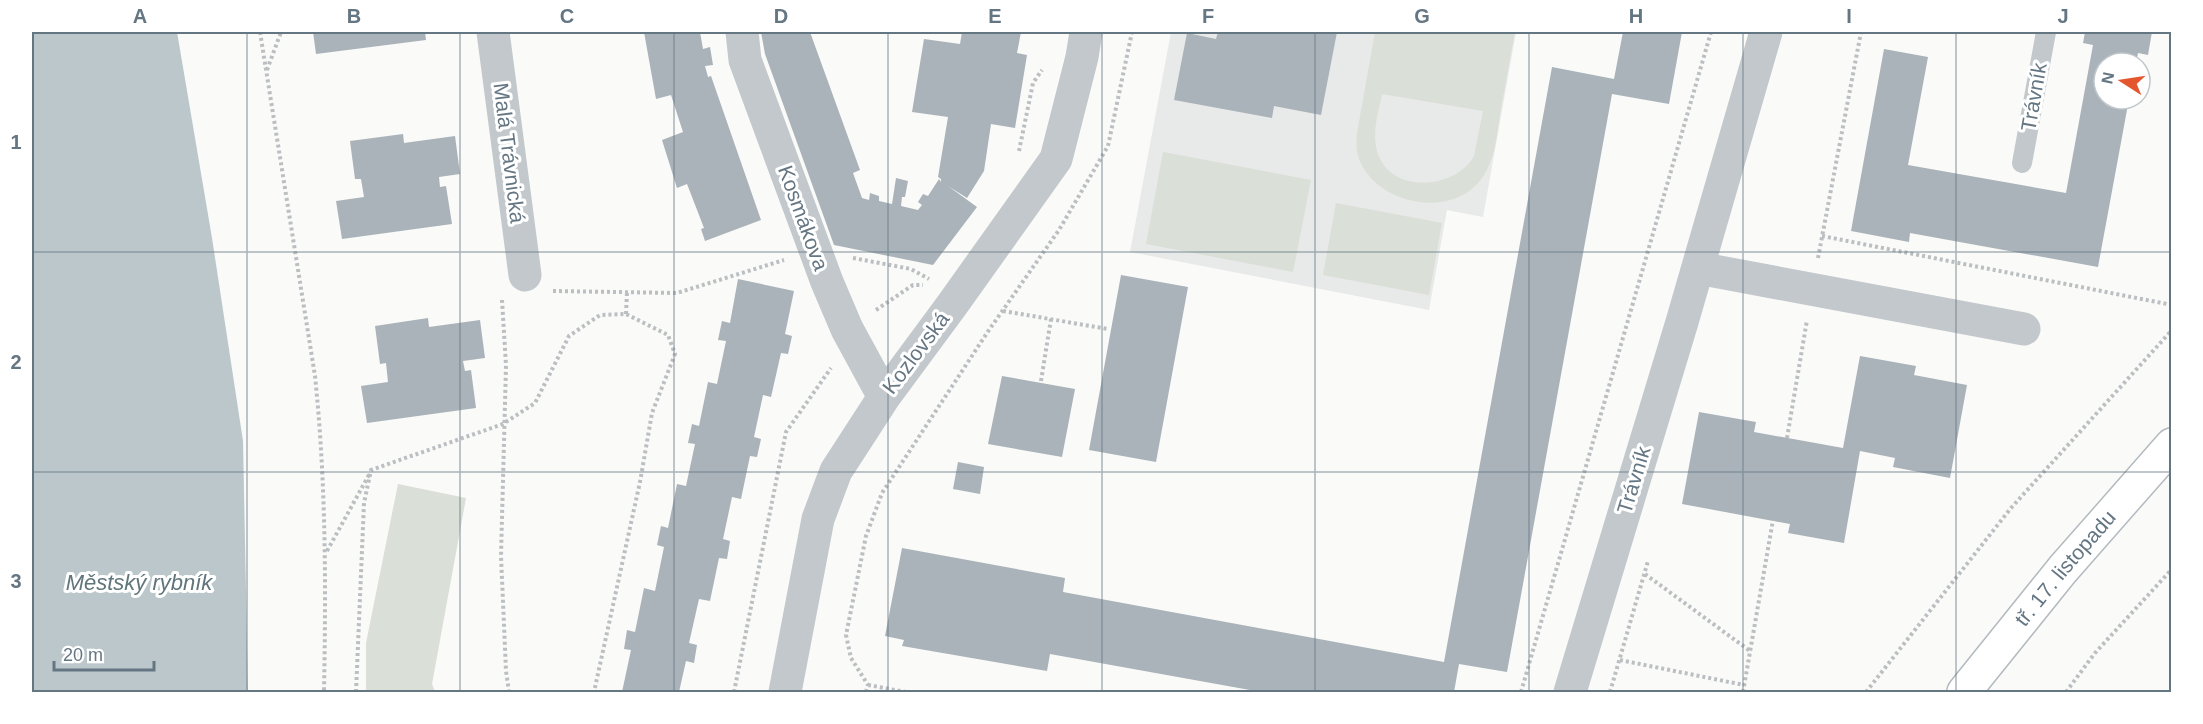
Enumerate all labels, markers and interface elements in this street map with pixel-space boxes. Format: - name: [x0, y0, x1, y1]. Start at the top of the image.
- text: A: [133, 5, 147, 27]
- text: B: [347, 5, 361, 27]
- text: C: [560, 5, 574, 27]
- text: D: [774, 5, 788, 27]
- text: E: [988, 5, 1002, 27]
- text: F: [1202, 5, 1214, 27]
- text: G: [1414, 5, 1430, 27]
- text: H: [1629, 5, 1643, 27]
- text: I: [1846, 5, 1852, 27]
- text: J: [2057, 5, 2069, 27]
- north arrow: [2092, 51, 2152, 111]
- street label: Trávník: [2016, 60, 2051, 133]
- text: N: [2098, 71, 2117, 85]
- street label: Malá Trávnická: [489, 81, 530, 225]
- text: 1: [10, 131, 22, 153]
- street label: Kosmákova: [774, 162, 833, 274]
- street label: Kozlovská: [878, 307, 954, 398]
- text: 2: [10, 351, 22, 373]
- street label: Trávník: [1612, 443, 1655, 516]
- street label: tř. 17. listopadu: [2010, 506, 2120, 630]
- text: 3: [10, 570, 22, 592]
- water label: Městský rybník: [66, 570, 213, 595]
- scale bar: [54, 634, 154, 672]
- text: 20 m: [63, 645, 103, 665]

